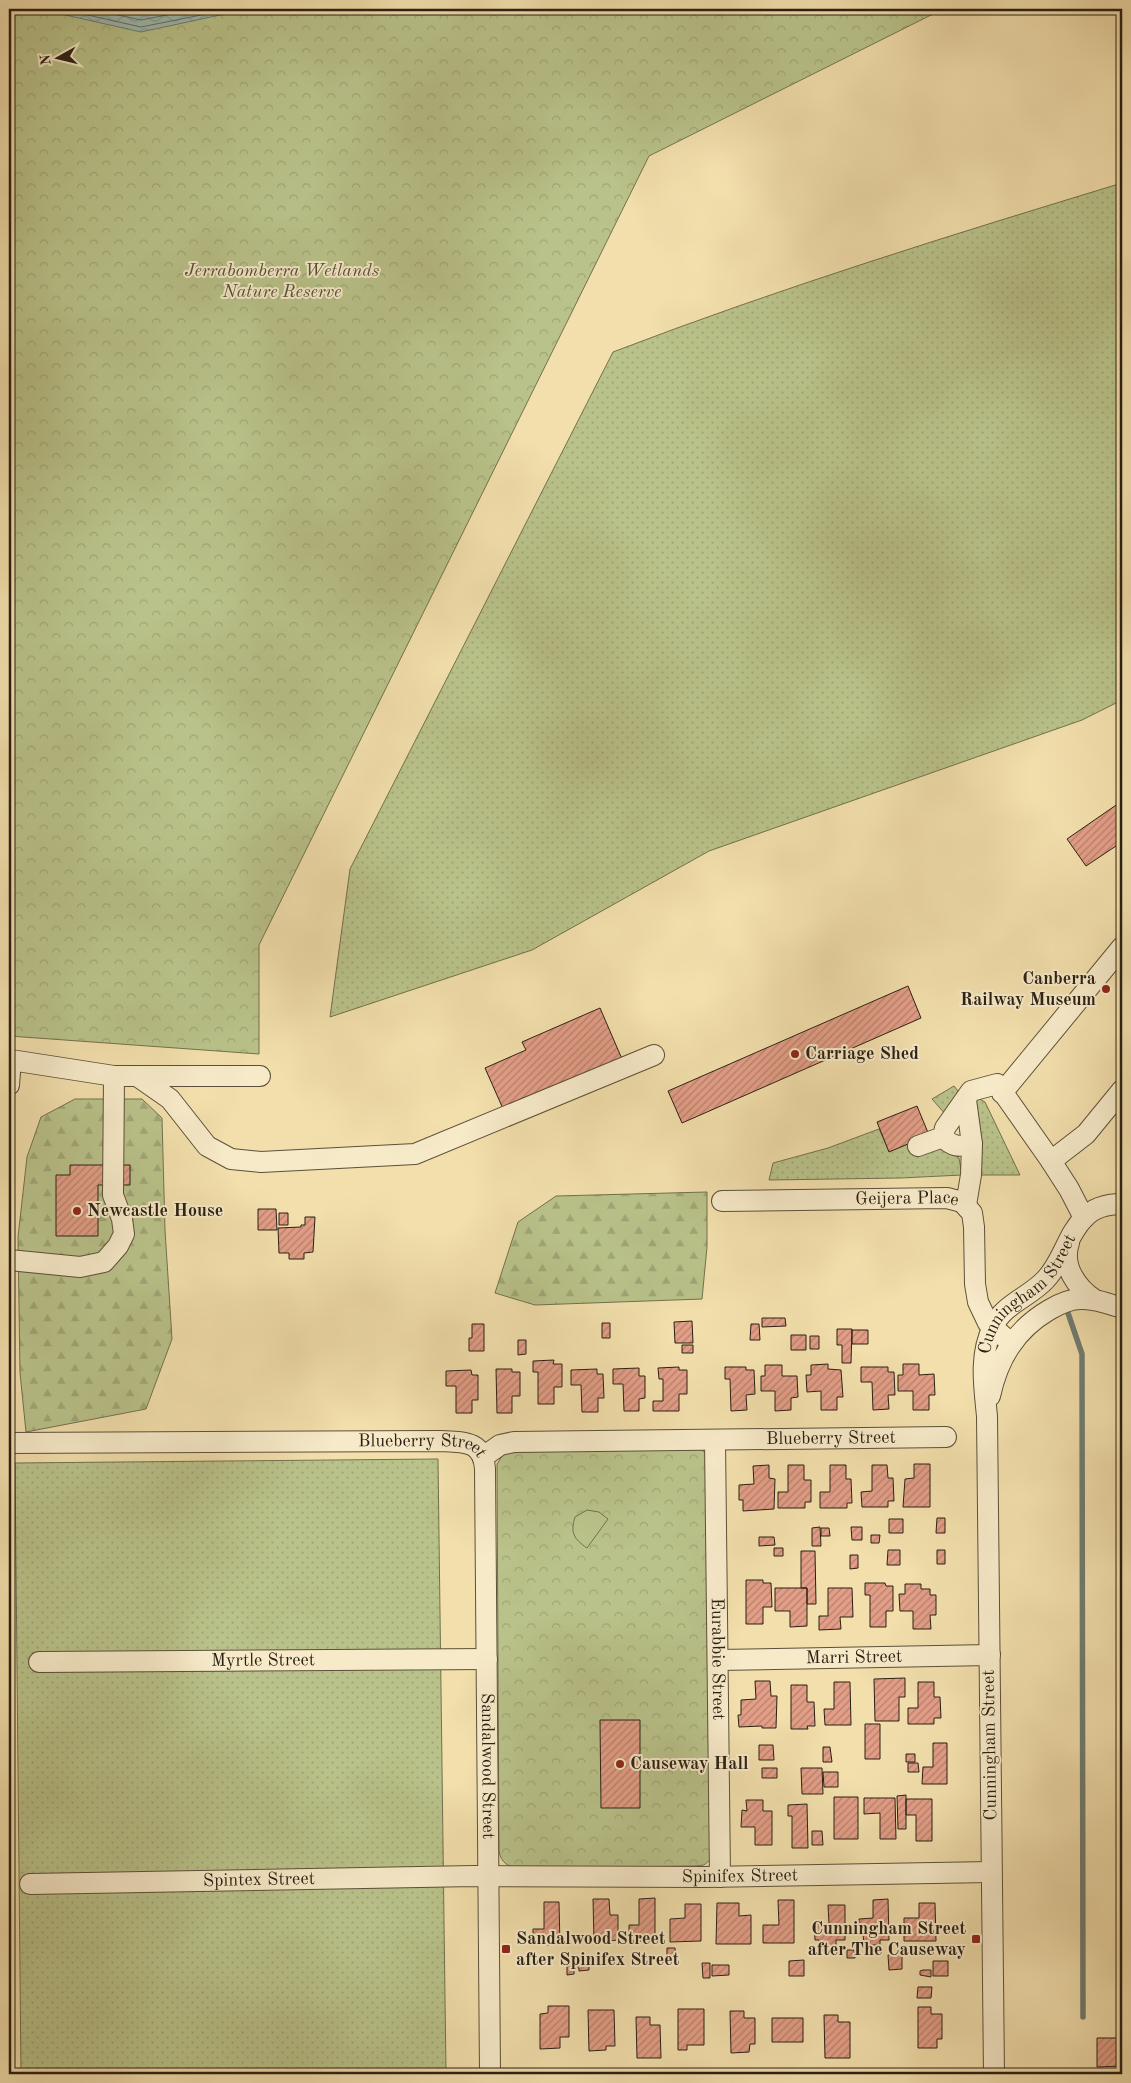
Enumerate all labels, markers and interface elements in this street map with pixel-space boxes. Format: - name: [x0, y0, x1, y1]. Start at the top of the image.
- north arrow: [32, 32, 82, 82]
- text: N: [38, 53, 54, 66]
- park label: Jerrabomberra Wetlands Nature Reserve: [185, 262, 380, 301]
- place label: Canberra Railway Museum: [960, 970, 1096, 1009]
- marker: Canberra Railway Museum: [1100, 983, 1112, 995]
- place label: Carriage Shed: [805, 1045, 919, 1063]
- marker: Carriage Shed: [789, 1048, 801, 1060]
- street label: Geijera Place: [855, 1189, 961, 1210]
- place label: Newcastle House: [87, 1202, 223, 1220]
- marker: Newcastle House: [71, 1205, 83, 1217]
- street label: Cunningham Street: [976, 1231, 1079, 1356]
- street label: Blueberry Street: [766, 1429, 896, 1448]
- street label: Blueberry Street: [358, 1432, 490, 1461]
- street label: Eurabbie Street: [708, 1598, 727, 1720]
- street label: Marri Street: [806, 1648, 902, 1667]
- street label: Myrtle Street: [211, 1651, 315, 1670]
- street label: Cunningham Street: [980, 1669, 1000, 1821]
- street label: Sandalwood Street: [478, 1693, 497, 1839]
- place label: Causeway Hall: [630, 1755, 749, 1773]
- marker: Causeway Hall: [614, 1758, 626, 1770]
- street label: Spinifex Street: [682, 1866, 798, 1886]
- street label: Spintex Street: [203, 1870, 315, 1890]
- place label: Cunningham Street after The Causeway: [808, 1920, 966, 1959]
- place label: Sandalwood Street after Spinifex Street: [516, 1930, 680, 1969]
- marker: Cunningham Street after The Causeway: [970, 1933, 982, 1945]
- marker: Sandalwood Street after Spinifex Street: [500, 1943, 512, 1955]

